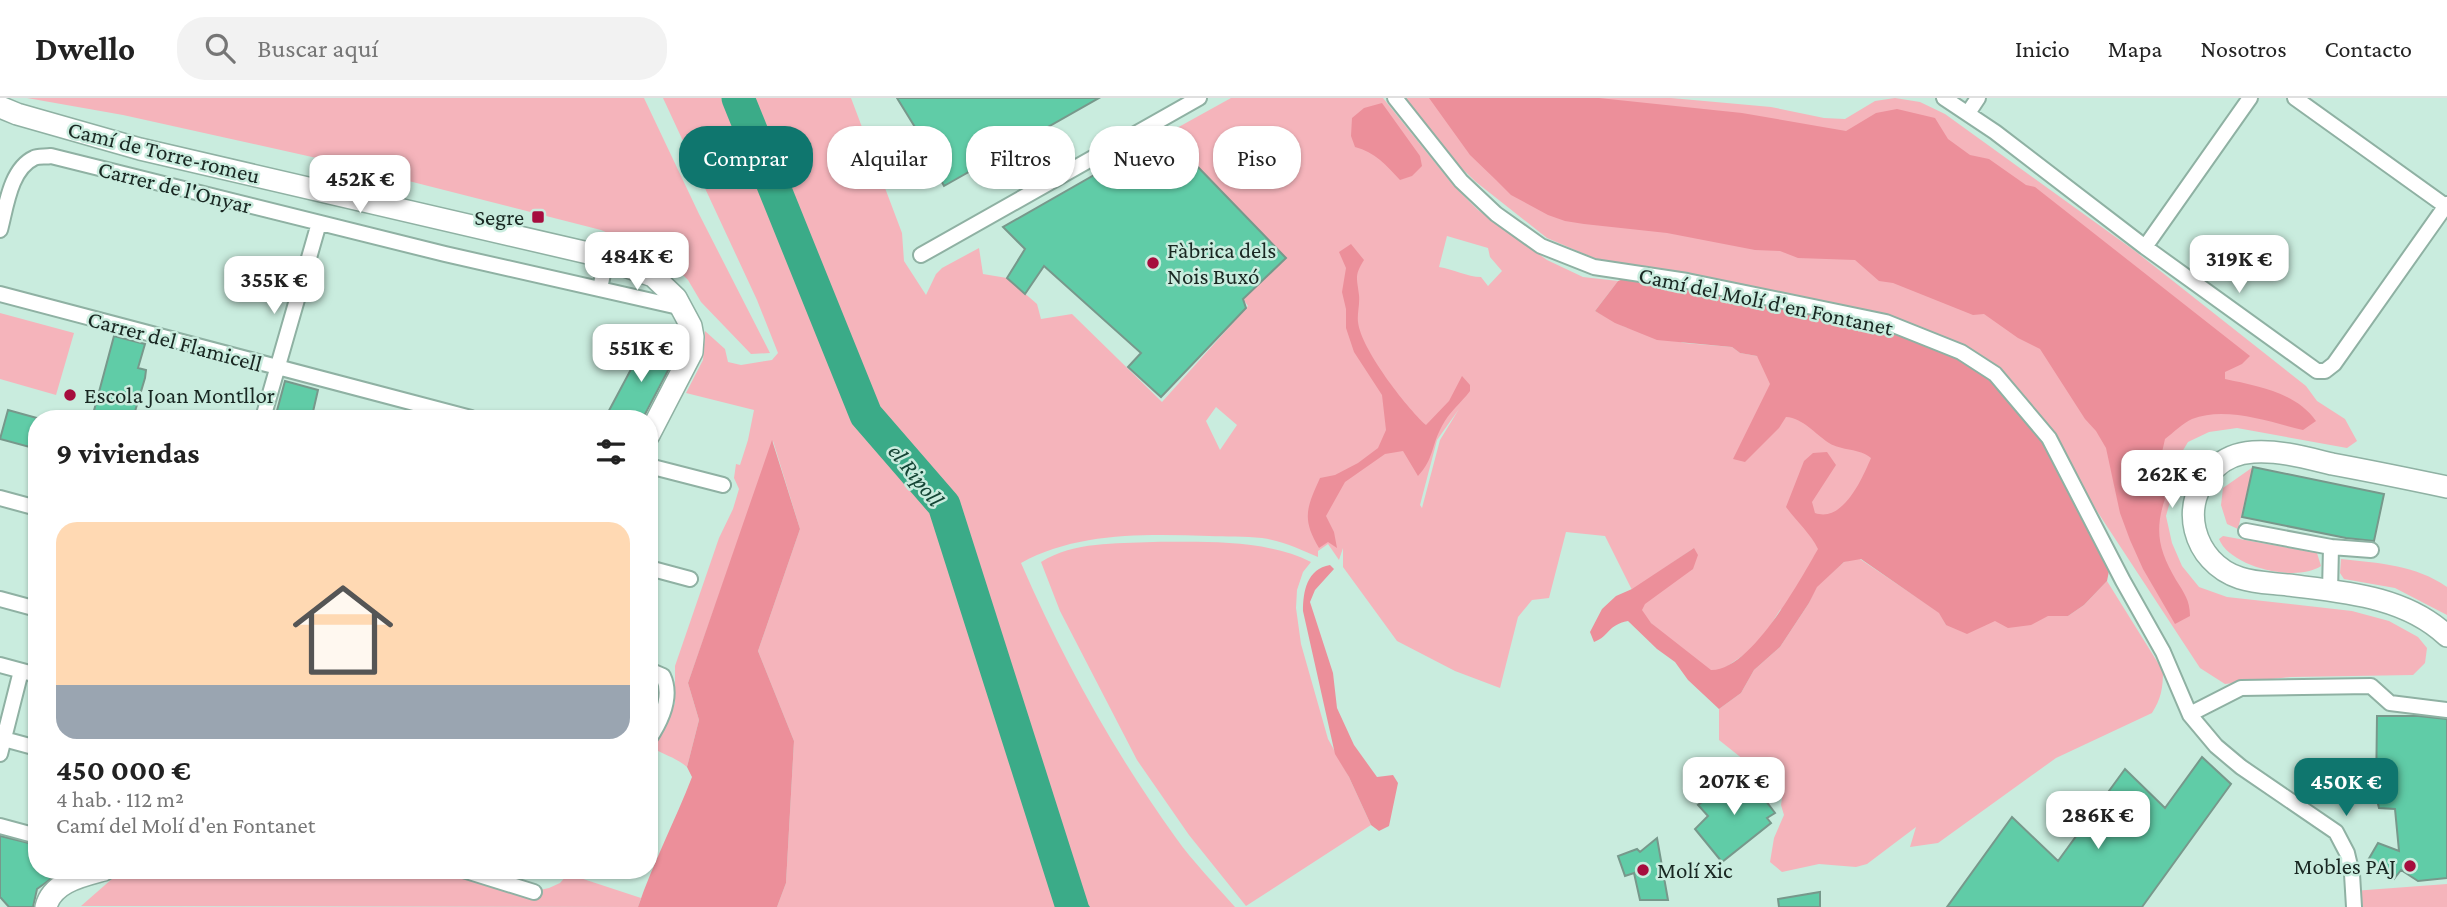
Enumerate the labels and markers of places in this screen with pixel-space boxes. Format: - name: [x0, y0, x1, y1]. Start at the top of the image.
- pin: 452K €: [303, 156, 417, 215]
- place label: Segre: [474, 204, 524, 230]
- marker: Segre: [530, 209, 546, 225]
- pin: 484K €: [580, 232, 694, 292]
- pin: 319K €: [2182, 236, 2296, 295]
- place label: Fàbrica dels Nois Buxó: [1167, 237, 1276, 289]
- marker: Fàbrica dels Nois Buxó: [1145, 255, 1161, 271]
- pin: 355K €: [217, 256, 331, 316]
- pin: 551K €: [584, 324, 698, 384]
- place label: Escola Joan Montllor: [84, 382, 275, 408]
- marker: Escola Joan Montllor: [62, 387, 78, 403]
- pin: 262K €: [2115, 450, 2229, 510]
- pin: 207K €: [1677, 758, 1791, 817]
- pin: 450K €: [2289, 758, 2403, 818]
- pin: 286K €: [2041, 792, 2155, 851]
- place label: Mobles PAJ: [2293, 853, 2396, 879]
- place label: Molí Xic: [1657, 857, 1733, 883]
- marker: Mobles PAJ: [2402, 858, 2418, 874]
- marker: Molí Xic: [1635, 862, 1651, 878]

